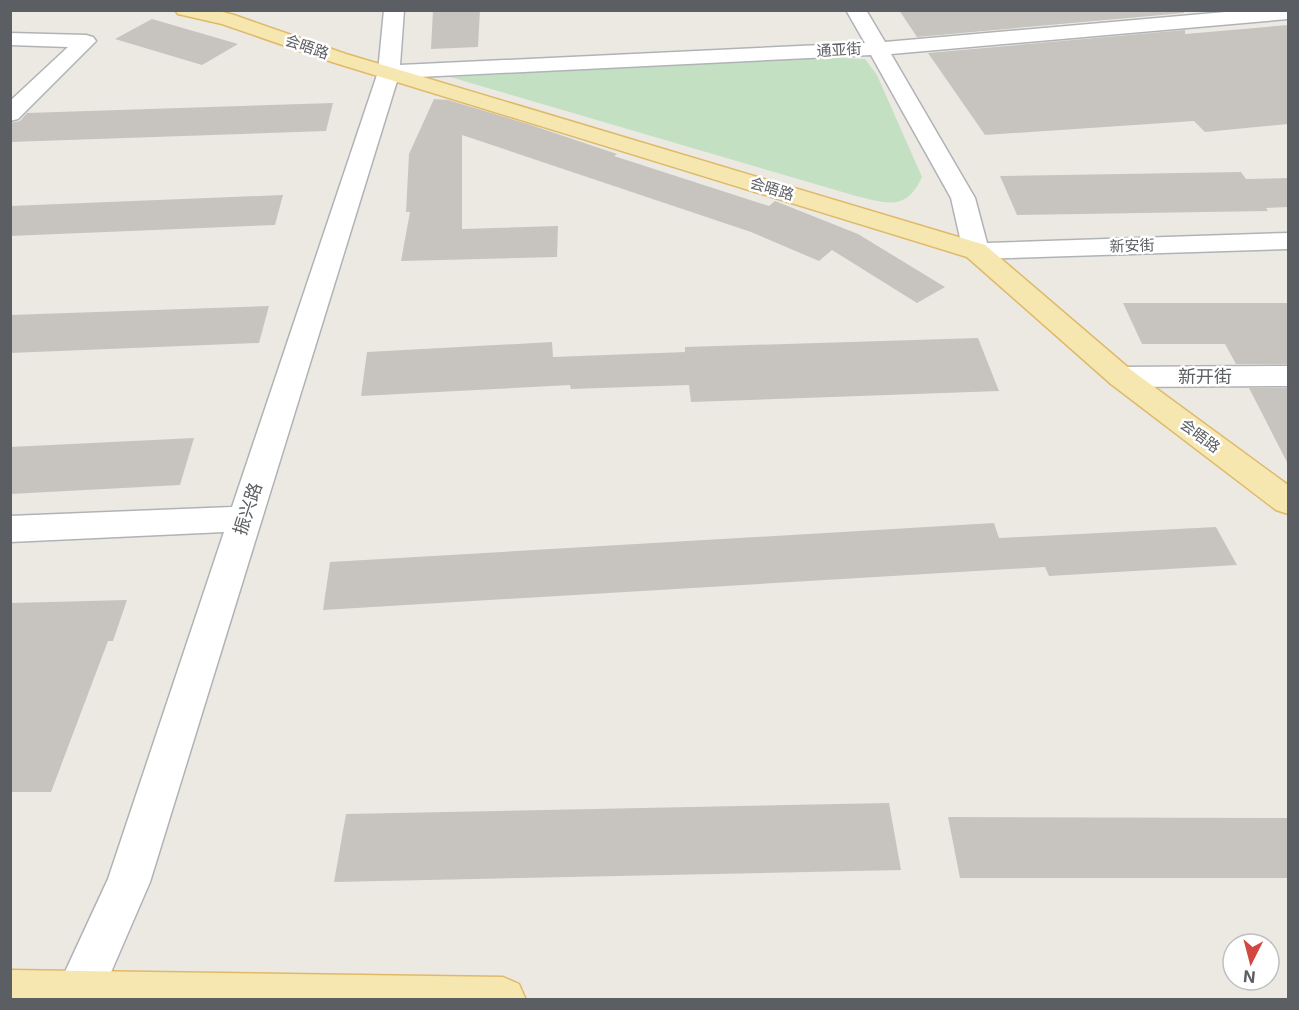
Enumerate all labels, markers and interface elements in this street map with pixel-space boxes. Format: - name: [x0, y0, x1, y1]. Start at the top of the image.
- street label: 会晤路: [283, 30, 332, 63]
- street label: 通亚街: [816, 39, 862, 60]
- street label: 会晤路: [748, 173, 796, 204]
- street label: 新安街: [1109, 235, 1155, 256]
- street label: 新开街: [1178, 366, 1232, 387]
- street label: 会晤路: [1177, 414, 1224, 457]
- street label: 振兴路: [229, 480, 266, 538]
- north arrow: [1221, 932, 1281, 992]
- text: N: [1242, 966, 1257, 988]

